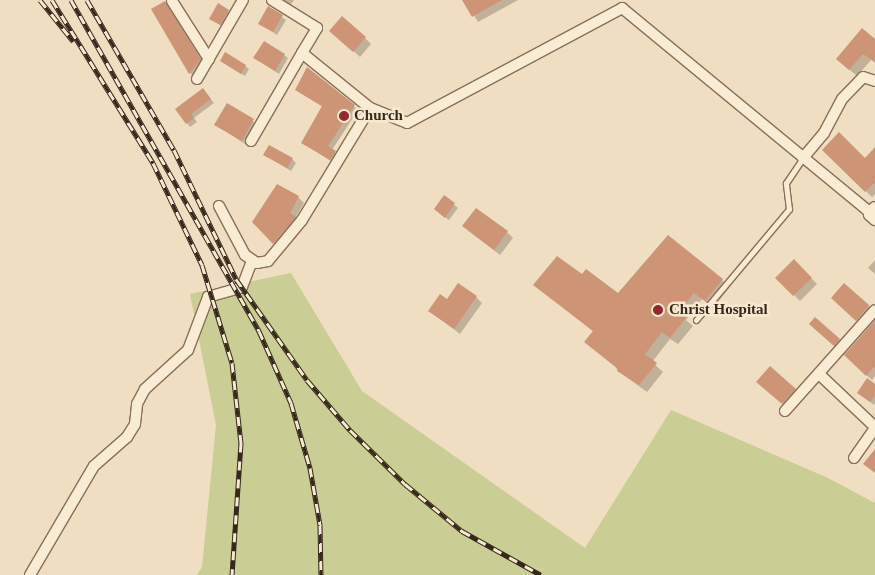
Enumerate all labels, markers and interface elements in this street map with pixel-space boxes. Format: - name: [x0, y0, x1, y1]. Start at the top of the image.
- place label: Church: [354, 107, 403, 125]
- marker: Church: [338, 110, 350, 122]
- place label: Christ Hospital: [669, 301, 768, 319]
- marker: Christ Hospital: [651, 303, 665, 317]

